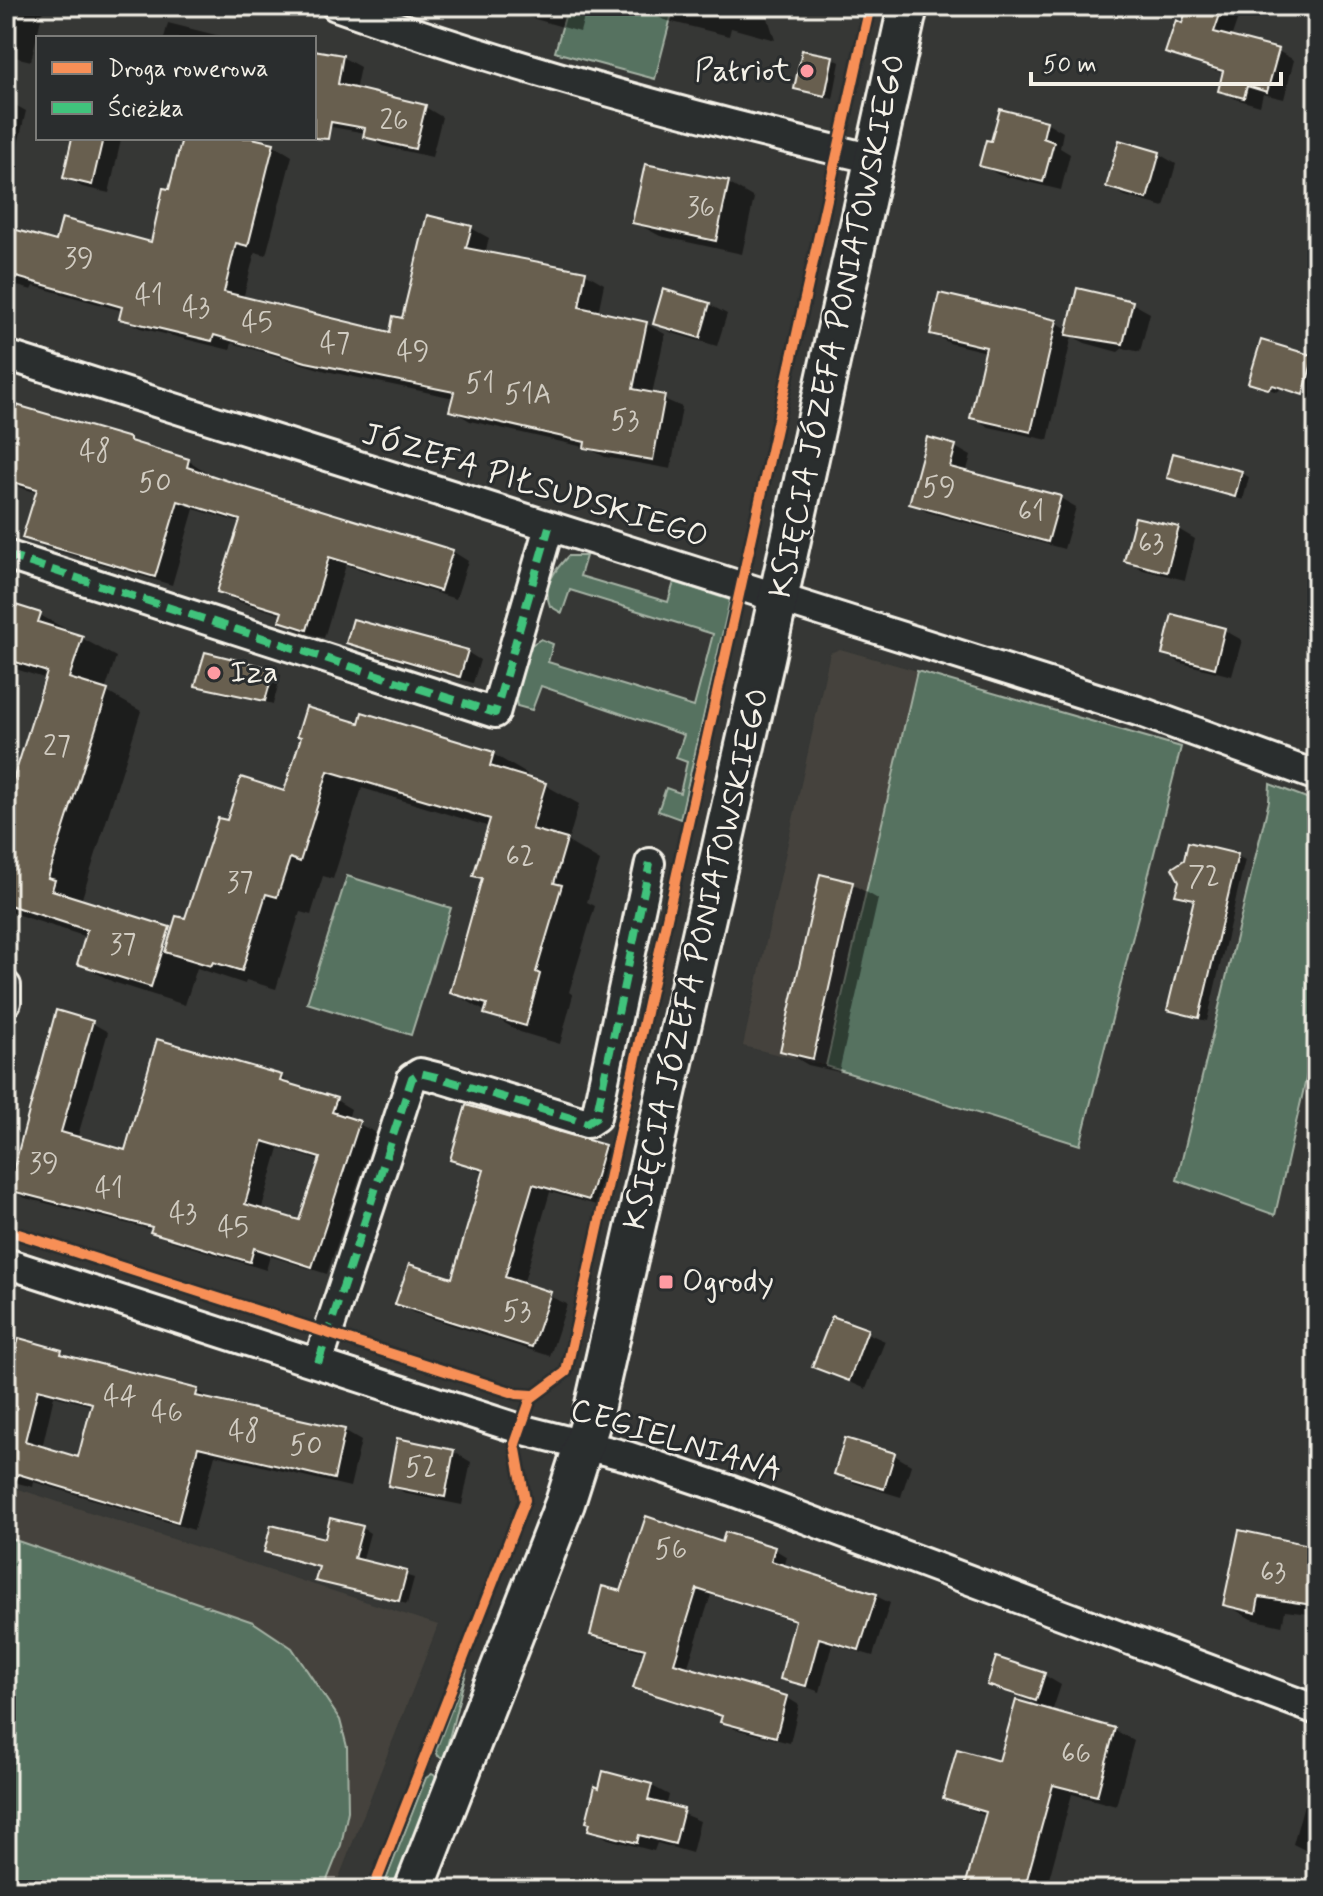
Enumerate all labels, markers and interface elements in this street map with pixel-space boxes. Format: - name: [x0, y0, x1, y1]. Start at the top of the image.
- legend: [36, 36, 316, 140]
- scale bar: [1031, 36, 1281, 86]
- place label: Patriot: [694, 50, 791, 92]
- street label: KSIĘCIA JÓZEFA PONIATOWSKIEGO: [760, 50, 916, 602]
- text: 50 m: [1043, 50, 1097, 81]
- text: Droga rowerowa: [108, 54, 269, 85]
- marker: Patriot: [798, 62, 816, 80]
- text: Ścieżka: [108, 93, 184, 125]
- house number: 26: [379, 103, 409, 140]
- house number: 36: [687, 190, 715, 227]
- house number: 39: [64, 241, 94, 278]
- house number: 41: [135, 278, 163, 315]
- house number: 43: [182, 290, 210, 327]
- house number: 45: [241, 305, 273, 342]
- house number: 47: [320, 326, 350, 363]
- house number: 49: [397, 334, 429, 371]
- house number: 51: [466, 366, 494, 403]
- house number: 51A: [504, 377, 552, 414]
- house number: 53: [611, 403, 639, 440]
- street label: JÓZEFA PIŁSUDSKIEGO: [357, 413, 713, 559]
- house number: 48: [79, 434, 111, 471]
- house number: 50: [139, 465, 171, 502]
- house number: 59: [922, 470, 956, 507]
- house number: 61: [1018, 494, 1044, 531]
- house number: 63: [1138, 526, 1164, 563]
- place label: Iza: [230, 652, 278, 694]
- marker: Iza: [205, 664, 223, 682]
- street label: KSIĘCIA JÓZEFA PONIATOWSKIEGO: [614, 684, 780, 1234]
- house number: 27: [43, 729, 71, 766]
- house number: 62: [505, 839, 535, 876]
- house number: 72: [1188, 859, 1220, 896]
- house number: 37: [227, 865, 253, 902]
- house number: 37: [110, 927, 136, 964]
- house number: 39: [29, 1146, 59, 1183]
- house number: 41: [95, 1171, 123, 1208]
- house number: 43: [169, 1196, 197, 1233]
- house number: 45: [217, 1210, 249, 1247]
- place label: Ogrody: [682, 1261, 774, 1303]
- marker: Ogrody: [657, 1273, 675, 1291]
- house number: 53: [503, 1294, 531, 1331]
- house number: 44: [103, 1379, 137, 1416]
- street label: CEGIELNIANA: [565, 1389, 787, 1493]
- house number: 46: [151, 1395, 183, 1432]
- house number: 48: [228, 1414, 260, 1451]
- house number: 50: [290, 1428, 322, 1465]
- house number: 52: [405, 1450, 437, 1487]
- house number: 56: [655, 1532, 687, 1569]
- house number: 63: [1260, 1555, 1286, 1592]
- house number: 66: [1061, 1736, 1091, 1773]

